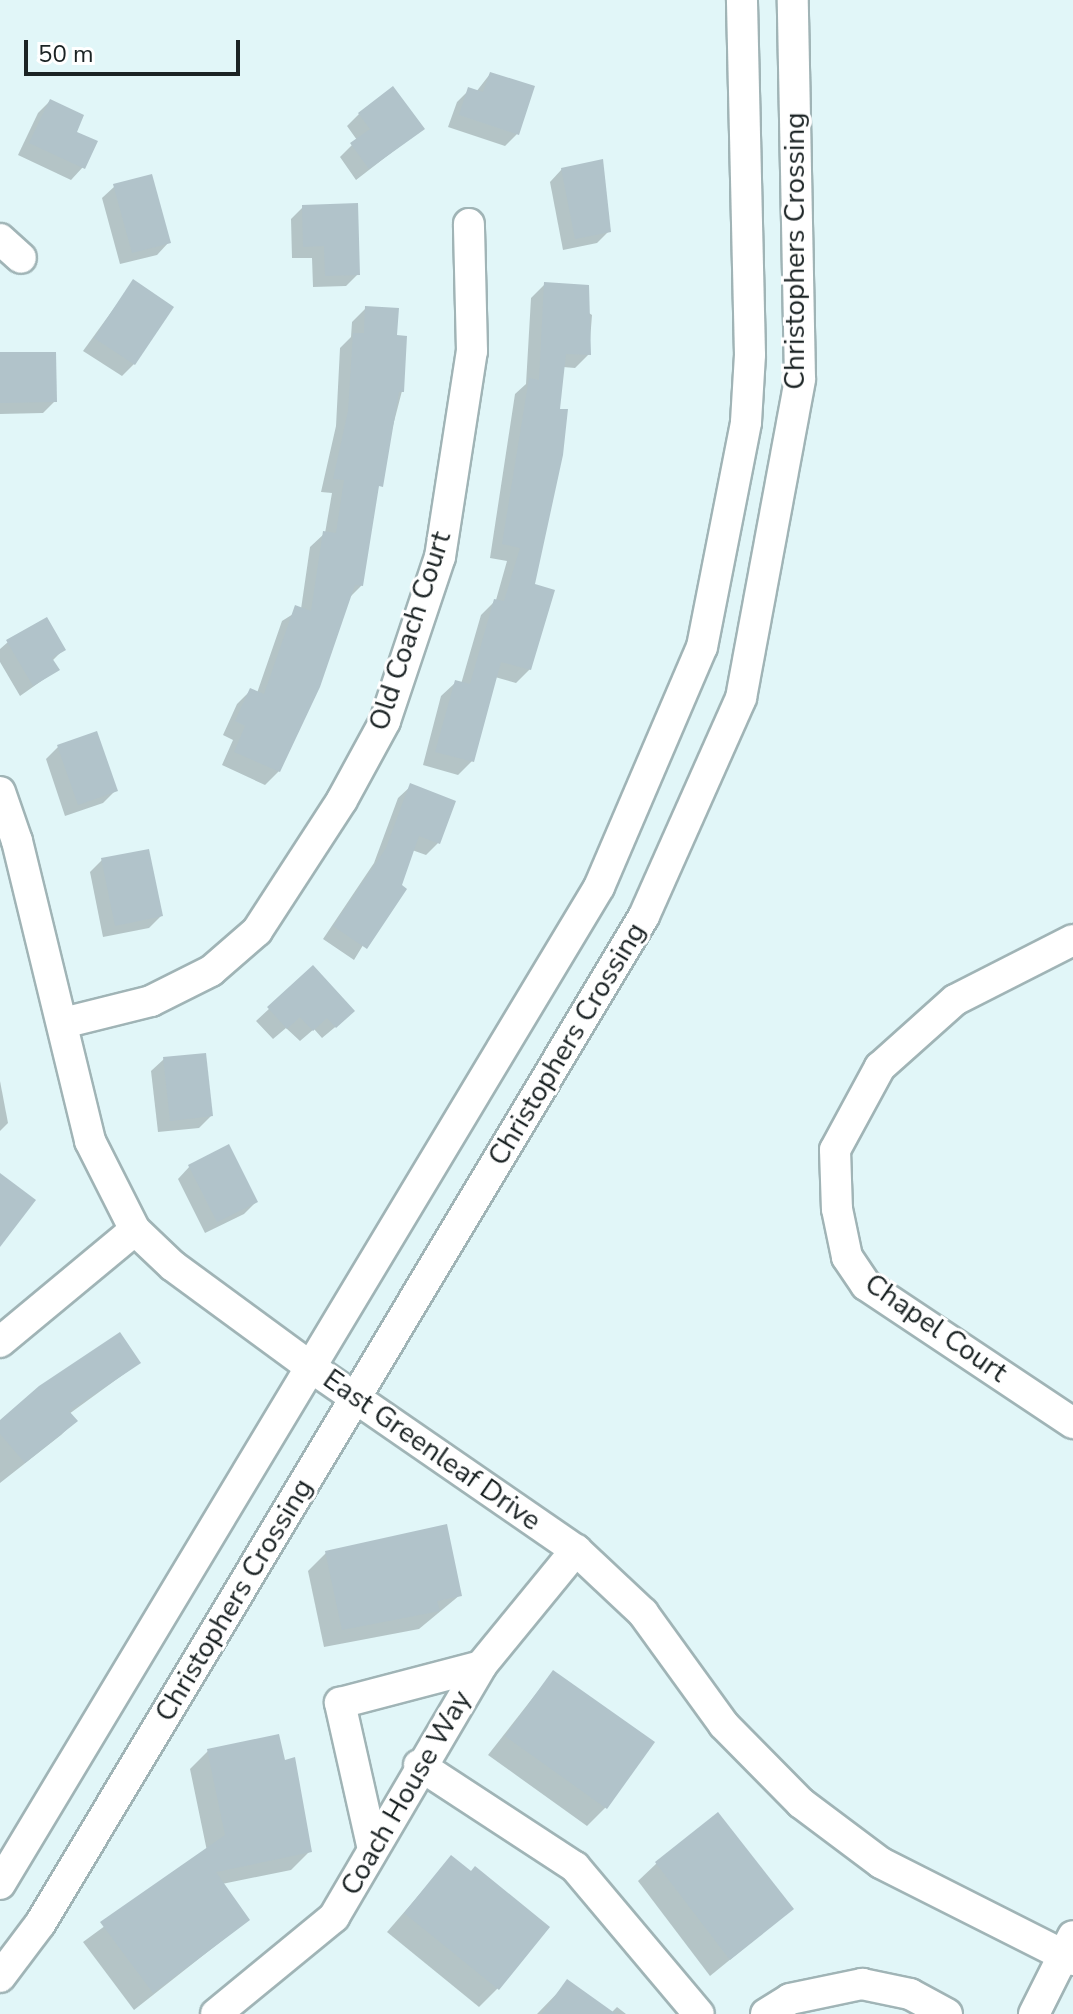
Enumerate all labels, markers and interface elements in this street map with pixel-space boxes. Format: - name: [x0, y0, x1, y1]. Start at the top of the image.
- scale bar: [28, 24, 244, 74]
- text: 50 m: [38, 38, 94, 70]
- street label: Christophers Crossing: [778, 112, 812, 390]
- street label: Old Coach Court: [362, 527, 458, 735]
- street label: Christophers Crossing: [481, 916, 653, 1172]
- street label: Chapel Court: [858, 1267, 1014, 1389]
- street label: East Greenleaf Drive: [317, 1362, 547, 1538]
- street label: Christophers Crossing: [148, 1472, 320, 1728]
- street label: Coach House Way: [334, 1685, 478, 1901]

